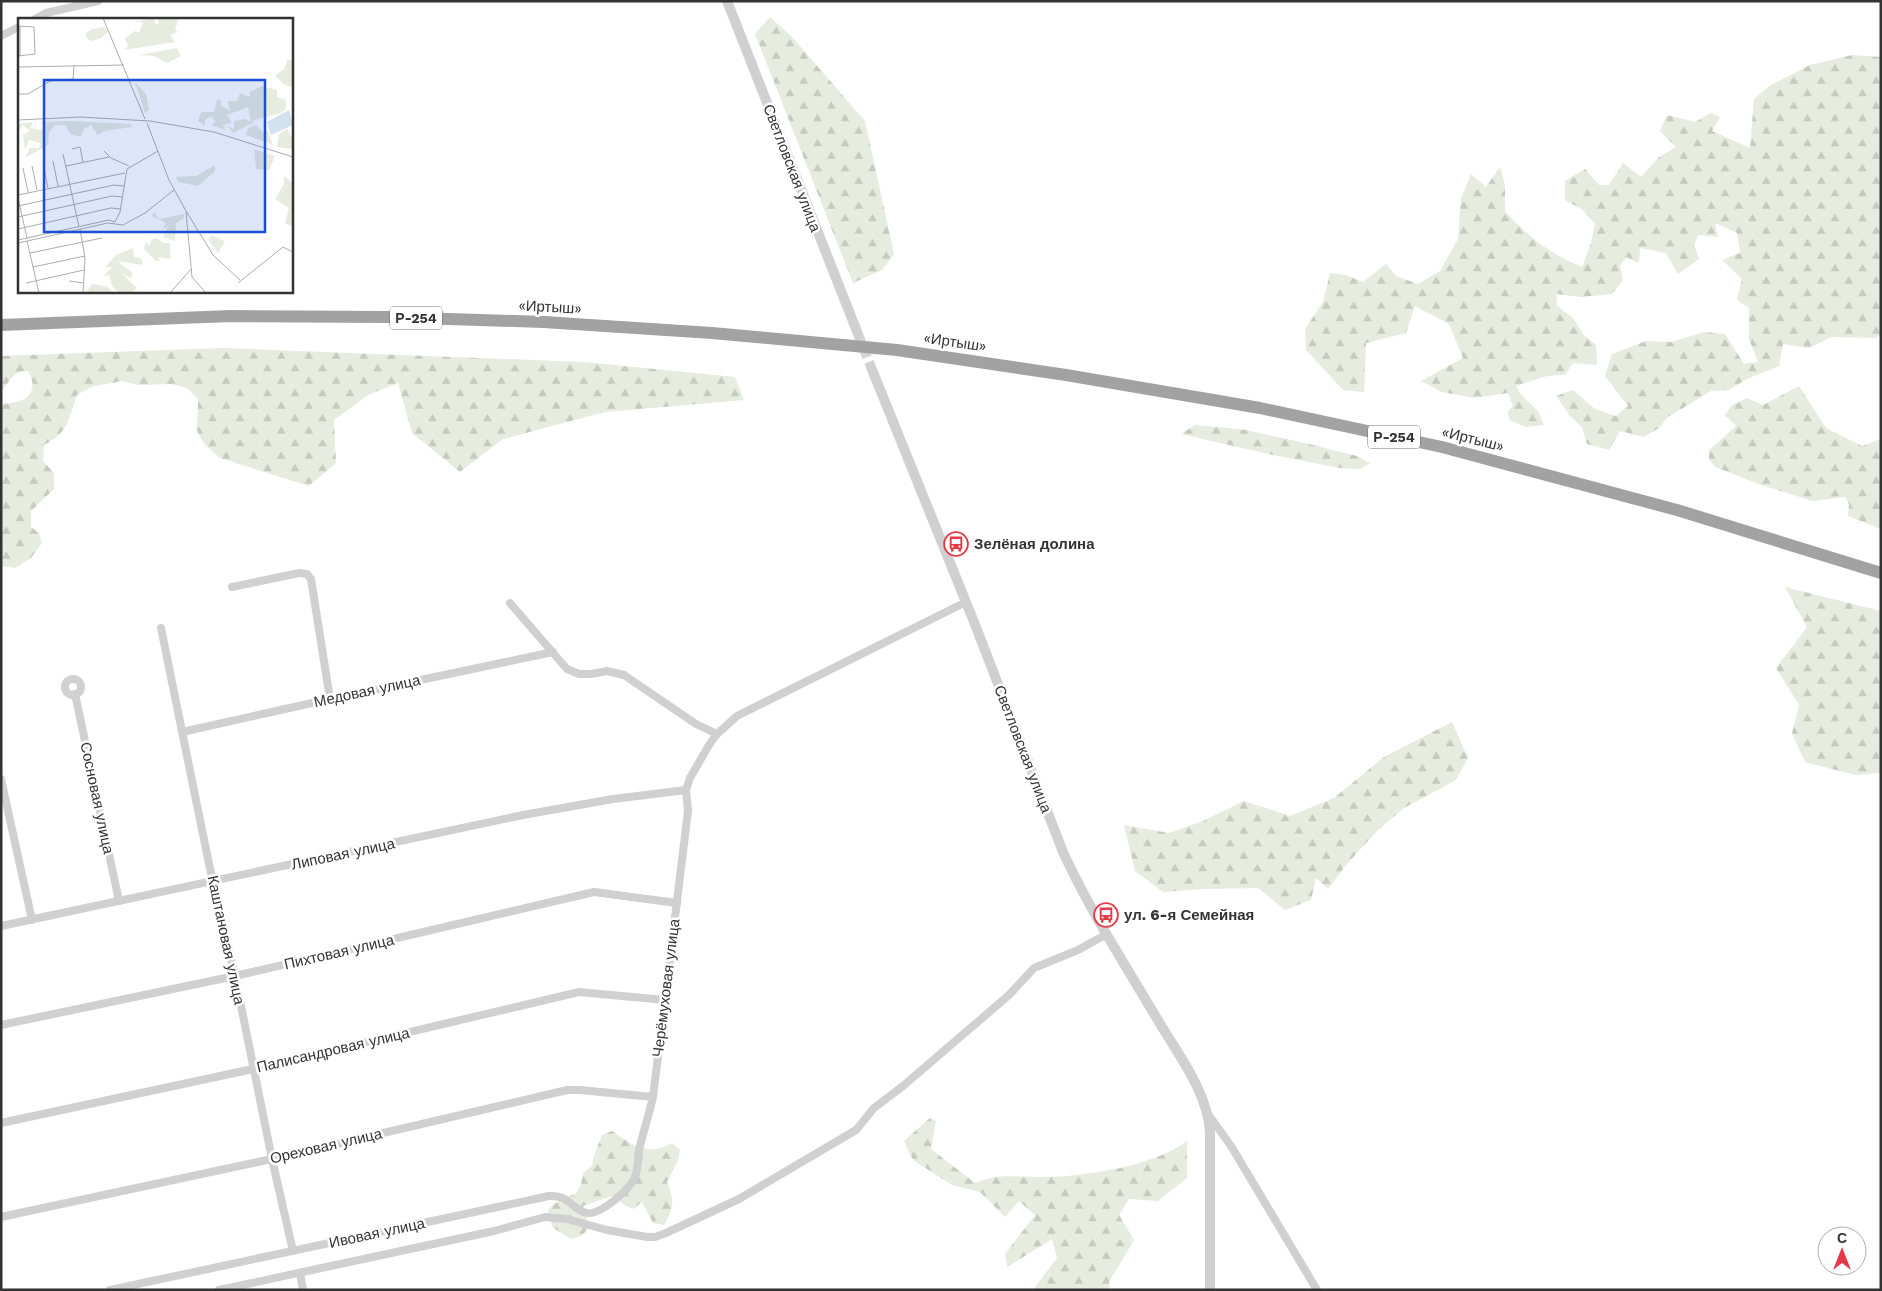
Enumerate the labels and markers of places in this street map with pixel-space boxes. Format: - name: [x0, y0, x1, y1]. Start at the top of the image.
- bus stop icon: Зелёная долина: [943, 531, 969, 557]
- place label: Зелёная долина: [974, 535, 1095, 553]
- bus stop icon: ул. 6-я Семейная: [1093, 902, 1119, 928]
- place label: ул. 6-я Семейная: [1124, 906, 1254, 924]

